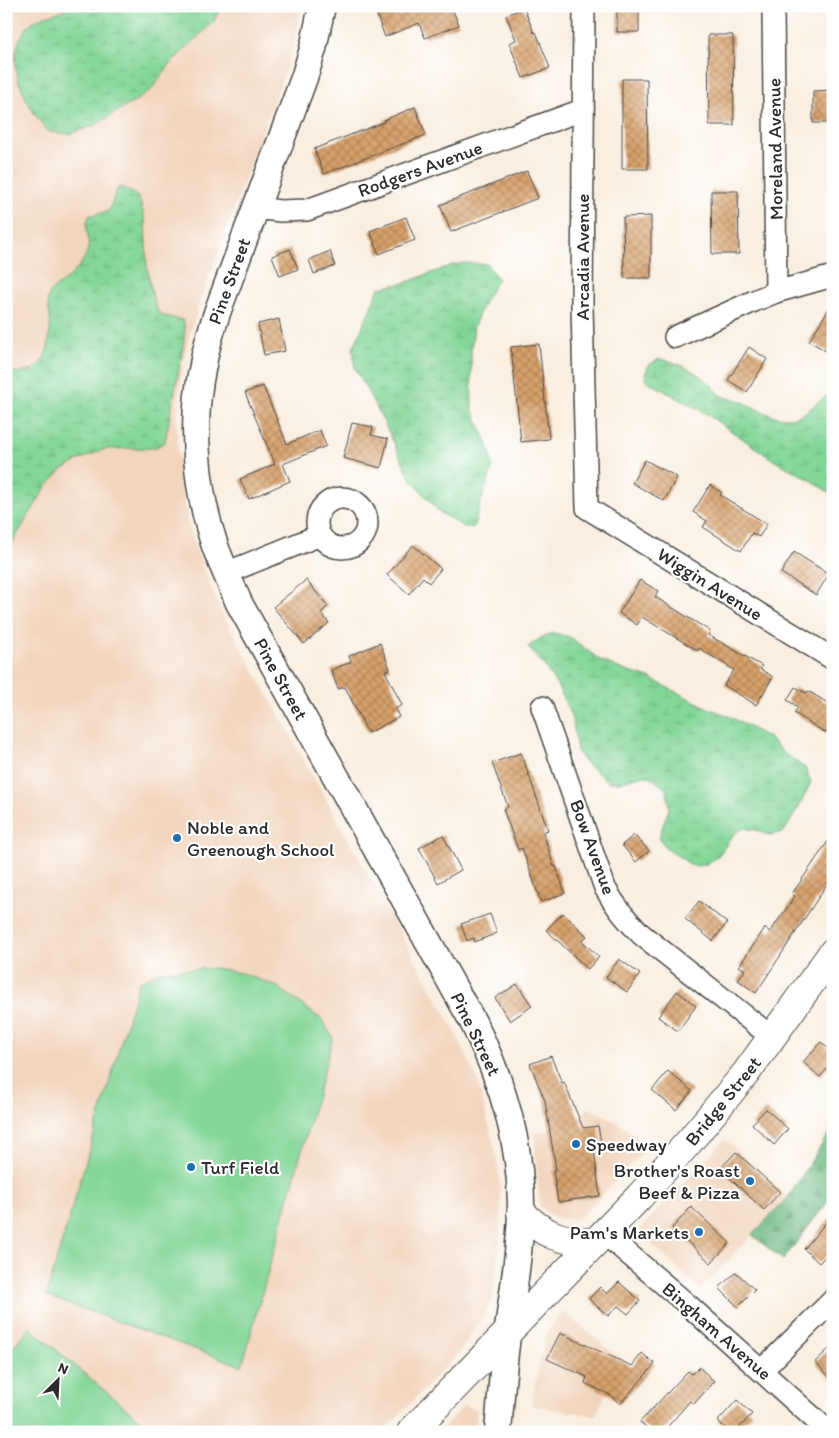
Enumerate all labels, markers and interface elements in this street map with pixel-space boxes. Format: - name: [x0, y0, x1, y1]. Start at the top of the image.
- street label: Moreland Avenue: [762, 78, 788, 220]
- street label: Rodgers Avenue: [355, 136, 485, 202]
- street label: Arcadia Avenue: [571, 194, 594, 321]
- street label: Pine Street: [203, 235, 255, 327]
- street label: Wiggin Avenue: [653, 542, 767, 626]
- street label: Pine Street: [249, 634, 313, 724]
- street label: Bow Avenue: [565, 796, 621, 898]
- place label: Noble and Greenough School: [187, 816, 335, 861]
- marker: Noble and Greenough School: [171, 832, 183, 844]
- street label: Pine Street: [446, 988, 506, 1080]
- street label: Bridge Street: [680, 1052, 766, 1150]
- place label: Speedway: [586, 1133, 667, 1156]
- marker: Speedway: [570, 1138, 582, 1150]
- place label: Turf Field: [201, 1156, 280, 1179]
- place label: Brother's Roast Beef & Pizza: [614, 1159, 740, 1204]
- marker: Turf Field: [185, 1161, 197, 1173]
- marker: Brother's Roast Beef & Pizza: [744, 1175, 756, 1187]
- place label: Pam's Markets: [570, 1221, 689, 1244]
- marker: Pam's Markets: [693, 1226, 705, 1238]
- street label: Bingham Avenue: [658, 1277, 776, 1385]
- north arrow: [32, 1356, 82, 1406]
- text: N: [55, 1359, 71, 1378]

